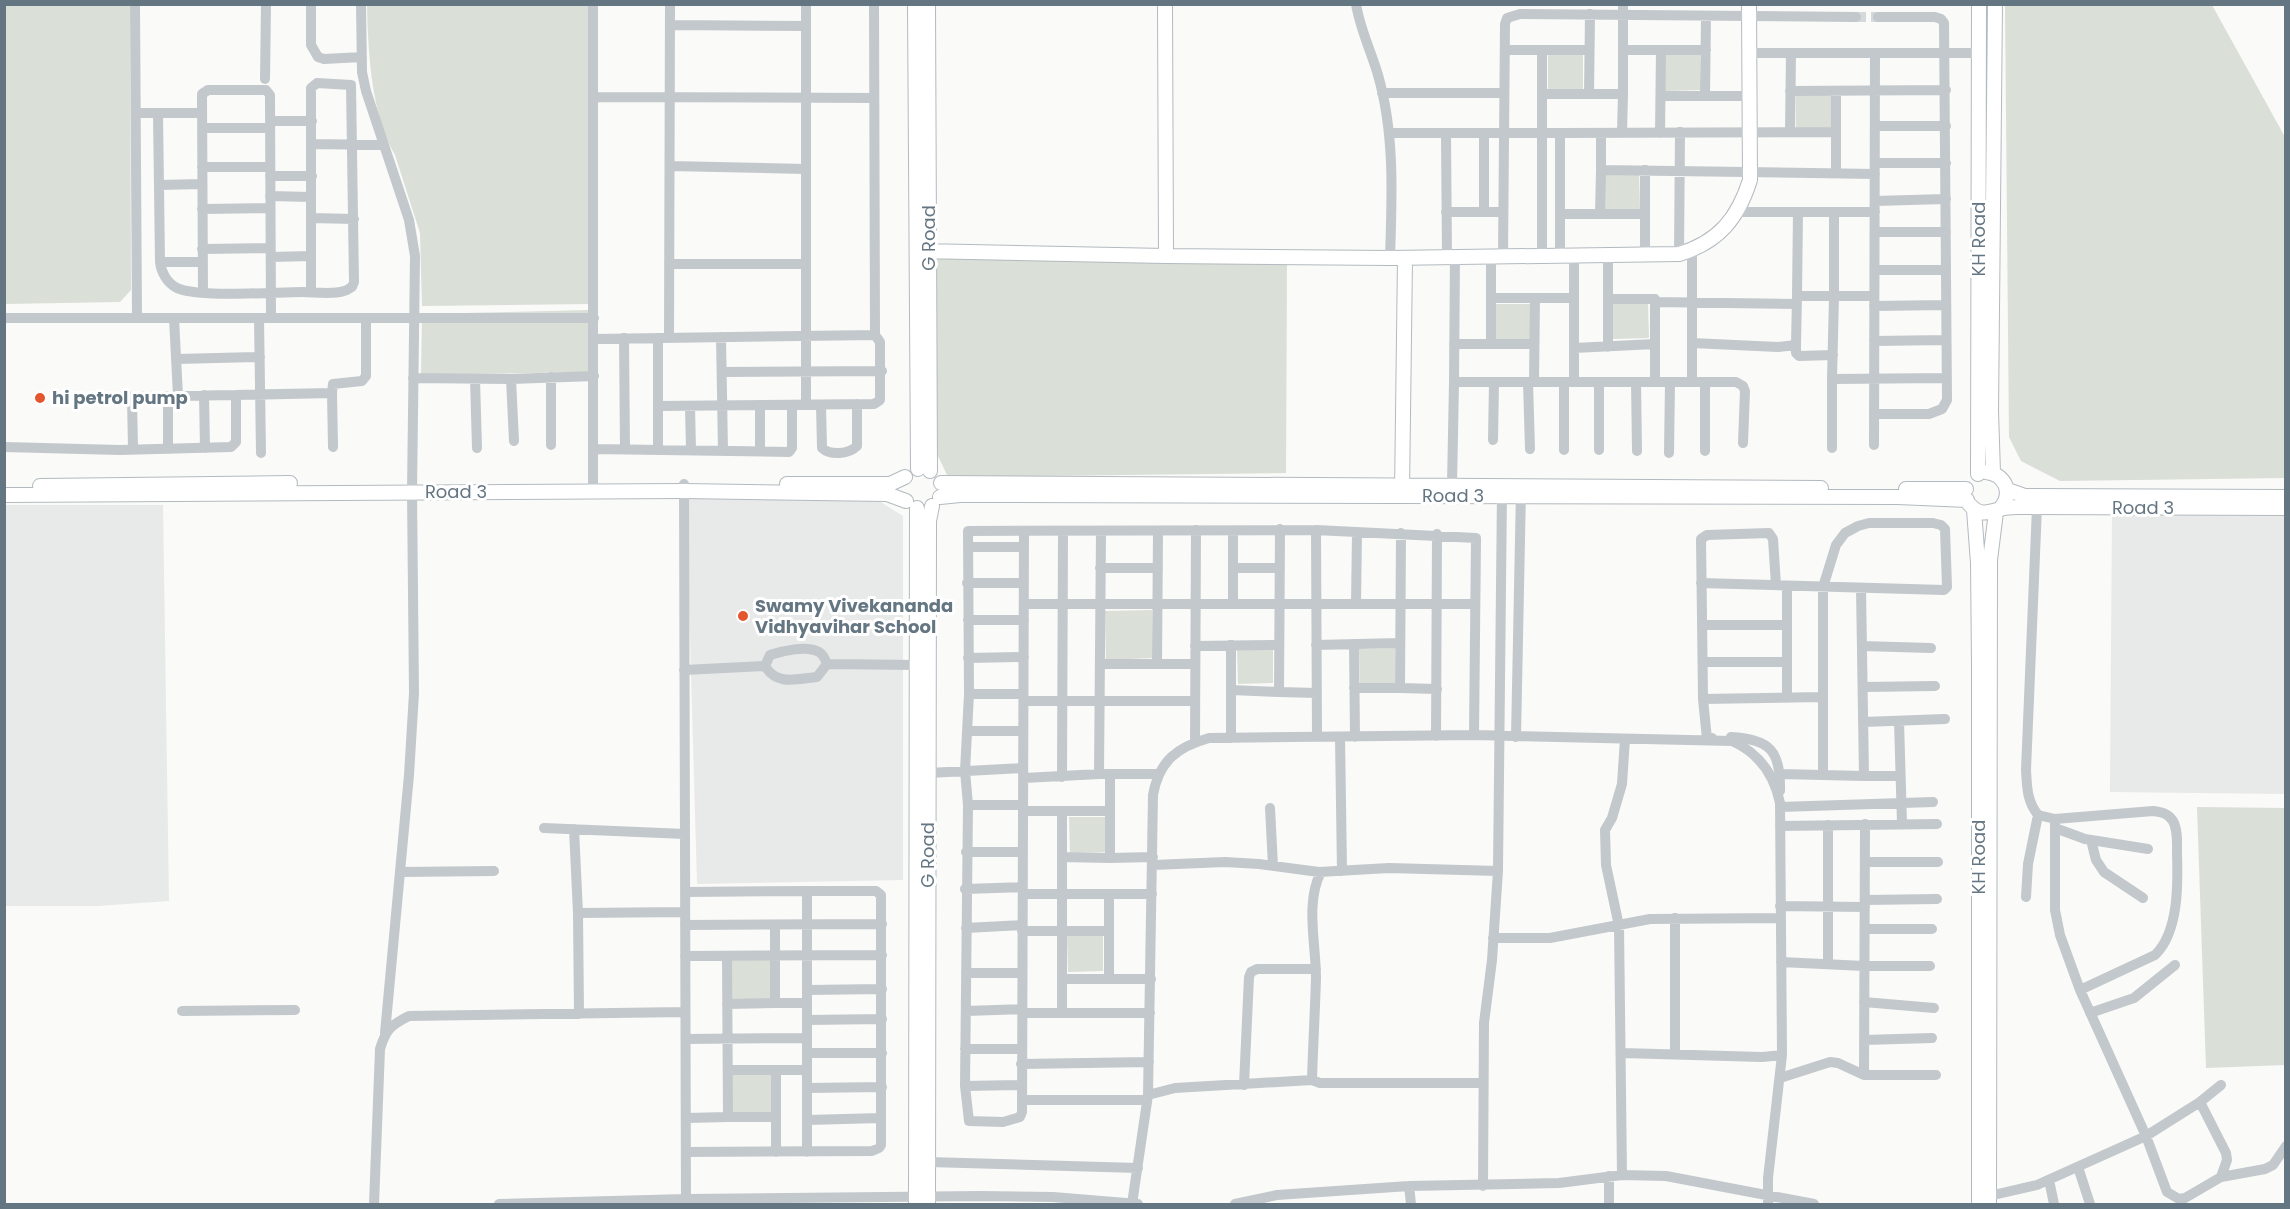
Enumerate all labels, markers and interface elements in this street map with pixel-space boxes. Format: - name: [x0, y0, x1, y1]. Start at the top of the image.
- street label: KH Road: [1966, 202, 1991, 276]
- street label: G Road: [916, 205, 941, 271]
- place label: hi petrol pump: [52, 385, 188, 410]
- marker: hi petrol pump: [33, 391, 47, 405]
- street label: Road 3: [425, 479, 487, 504]
- street label: Road 3: [1422, 483, 1484, 508]
- street label: Road 3: [2112, 495, 2174, 520]
- place label: Swamy Vivekananda Vidhyavihar School: [755, 593, 953, 639]
- marker: Swamy Vivekananda Vidhyavihar School: [736, 609, 750, 623]
- street label: KH Road: [1966, 820, 1991, 894]
- street label: G Road: [915, 822, 940, 888]

